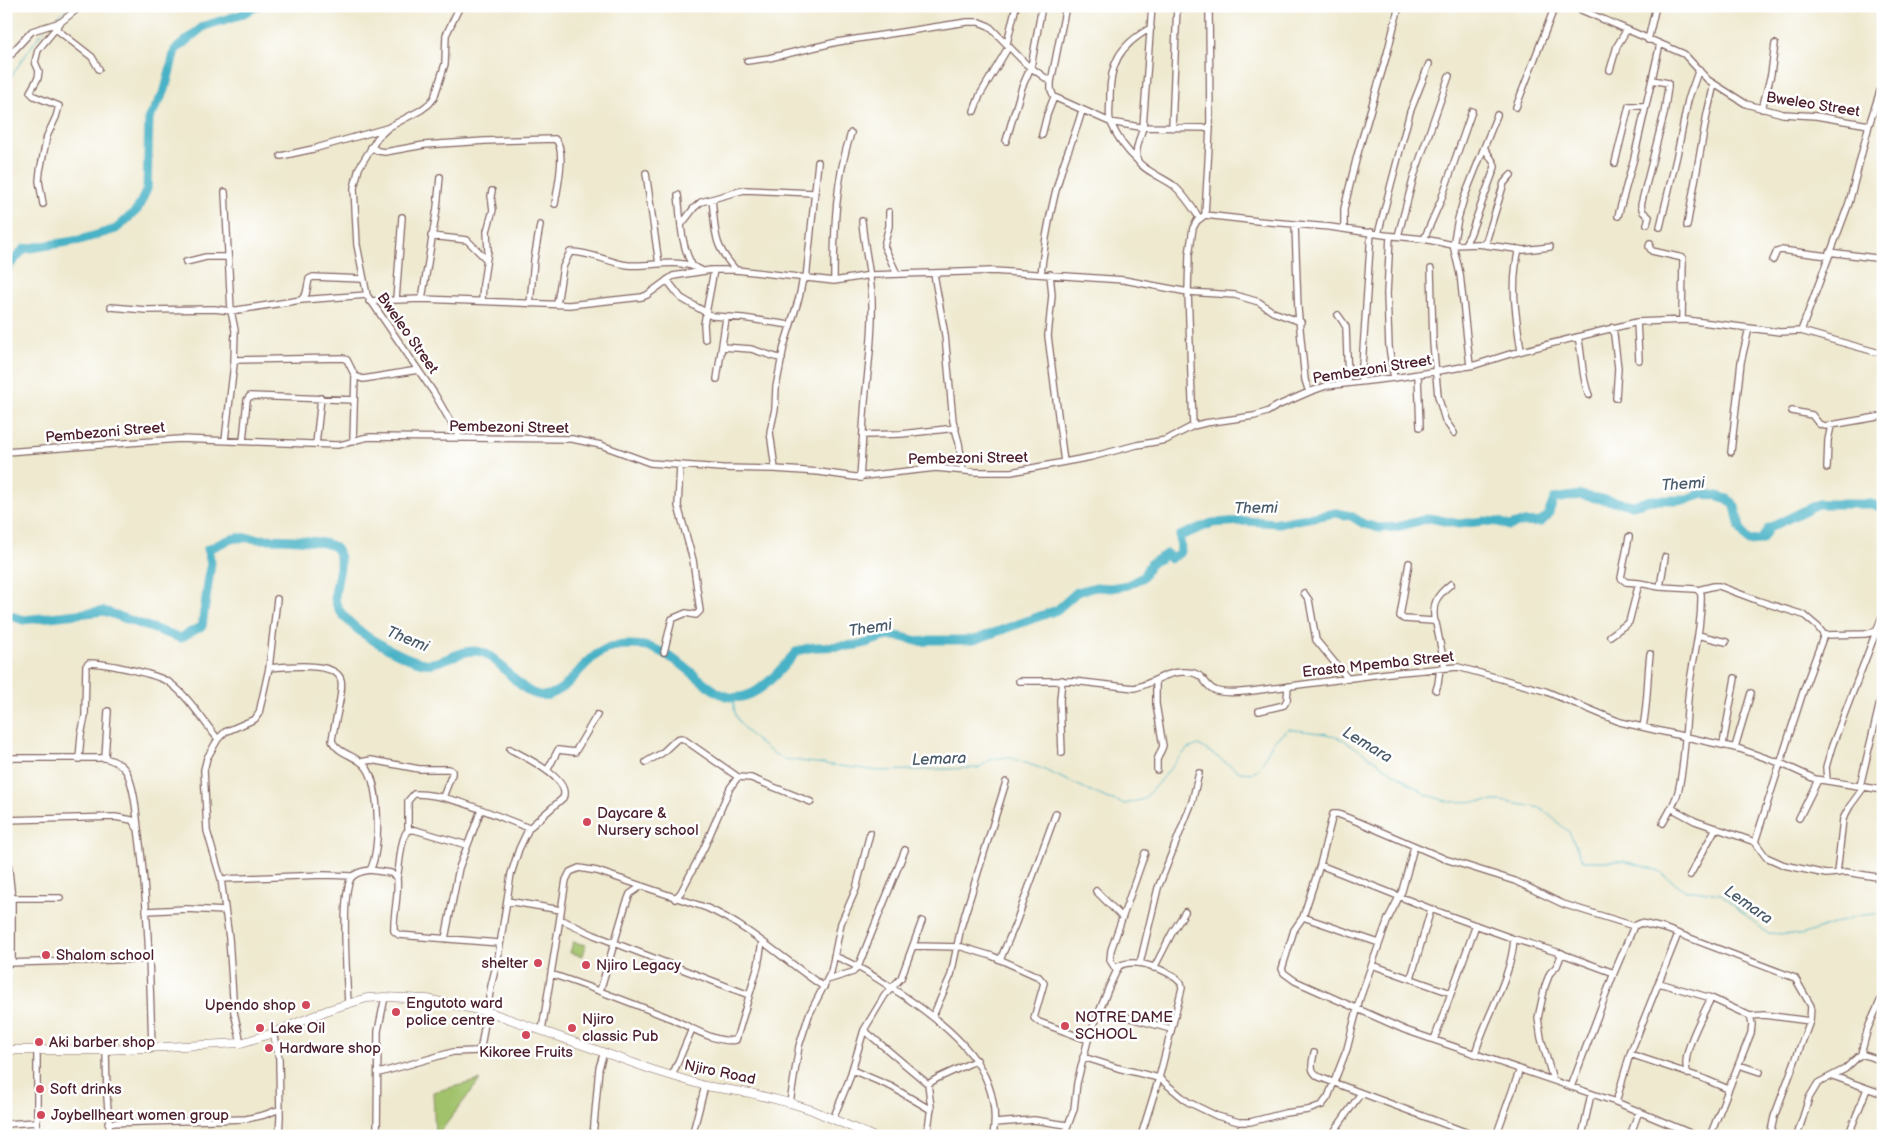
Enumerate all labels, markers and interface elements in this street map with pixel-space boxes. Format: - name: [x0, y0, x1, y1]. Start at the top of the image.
- street label: Bweleo Street: [1765, 88, 1862, 121]
- street label: Bweleo Street: [373, 289, 443, 378]
- street label: Pembezoni Street: [1311, 351, 1433, 388]
- street label: Pembezoni Street: [449, 417, 570, 438]
- street label: Pembezoni Street: [44, 418, 166, 447]
- street label: Pembezoni Street: [908, 448, 1029, 469]
- water label: Themi: [1661, 473, 1707, 495]
- water label: Themi: [1234, 499, 1279, 518]
- water label: Themi: [847, 615, 895, 641]
- water label: Themi: [384, 622, 433, 657]
- street label: Erasto Mpemba Street: [1301, 647, 1455, 682]
- water label: Lemara: [1339, 723, 1396, 768]
- water label: Lemara: [911, 749, 967, 770]
- place label: Daycare & Nursery school: [597, 804, 698, 840]
- marker: Daycare & Nursery school: [581, 816, 593, 828]
- water label: Lemara: [1720, 882, 1776, 929]
- place label: Shalom school: [56, 946, 154, 965]
- marker: Shalom school: [40, 949, 52, 961]
- place label: shelter: [482, 954, 529, 973]
- place label: Njiro Legacy: [596, 956, 681, 975]
- marker: shelter: [532, 957, 544, 969]
- marker: Njiro Legacy: [580, 959, 592, 971]
- place label: Engutoto ward police centre: [406, 994, 503, 1030]
- place label: Upendo shop: [205, 996, 296, 1015]
- marker: Upendo shop: [300, 999, 312, 1011]
- marker: Engutoto ward police centre: [390, 1006, 402, 1018]
- place label: NOTRE DAME SCHOOL: [1075, 1008, 1173, 1044]
- place label: Njiro classic Pub: [582, 1010, 659, 1046]
- place label: Lake Oil: [270, 1019, 325, 1038]
- marker: NOTRE DAME SCHOOL: [1059, 1020, 1071, 1032]
- marker: Lake Oil: [254, 1022, 266, 1034]
- marker: Njiro classic Pub: [566, 1022, 578, 1034]
- marker: Kikoree Fruits: [520, 1029, 532, 1041]
- place label: Aki barber shop: [49, 1033, 155, 1052]
- marker: Aki barber shop: [33, 1036, 45, 1048]
- place label: Hardware shop: [279, 1039, 381, 1058]
- marker: Hardware shop: [263, 1042, 275, 1054]
- place label: Kikoree Fruits: [479, 1043, 574, 1062]
- street label: Njiro Road: [683, 1056, 757, 1089]
- place label: Soft drinks: [50, 1080, 122, 1099]
- marker: Soft drinks: [34, 1083, 46, 1095]
- place label: Joybellheart women group: [51, 1106, 229, 1125]
- marker: Joybellheart women group: [35, 1109, 47, 1121]

